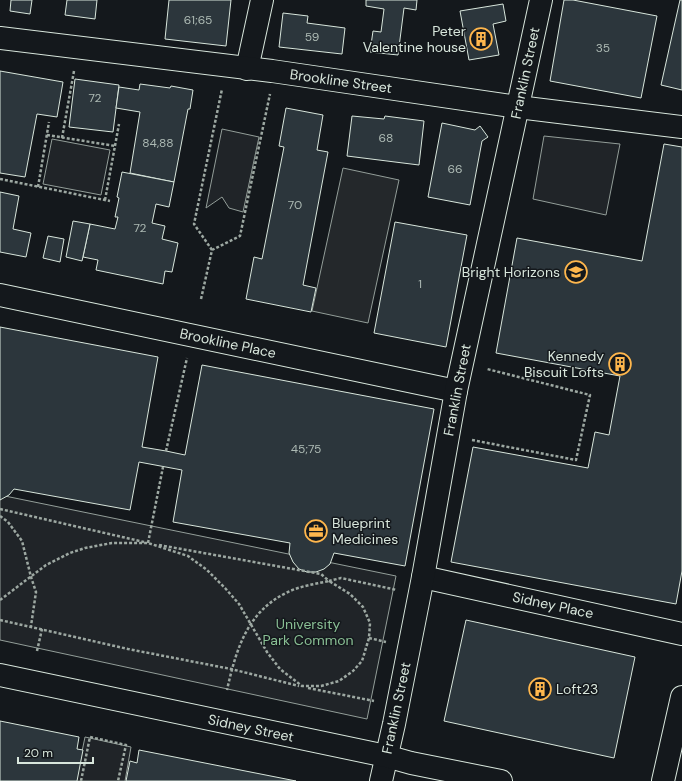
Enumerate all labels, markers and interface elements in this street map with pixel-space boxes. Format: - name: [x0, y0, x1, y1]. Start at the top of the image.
- house number: 61;65: [184, 12, 212, 28]
- place label: Peter Valentine house: [363, 22, 466, 56]
- street label: Franklin Street: [506, 25, 544, 121]
- building icon: Peter Valentine house: [468, 26, 494, 52]
- house number: 59: [305, 29, 319, 45]
- house number: 35: [596, 40, 610, 56]
- street label: Brookline Street: [289, 65, 393, 97]
- house number: 72: [88, 90, 102, 106]
- house number: 68: [379, 130, 393, 146]
- house number: 84,88: [142, 135, 174, 151]
- house number: 66: [447, 161, 463, 177]
- house number: 70: [288, 197, 302, 213]
- house number: 72: [133, 220, 147, 236]
- school or university icon: Bright Horizons: [563, 259, 589, 285]
- place label: Bright Horizons: [462, 263, 560, 281]
- house number: 1: [418, 276, 422, 292]
- street label: Brookline Place: [178, 324, 278, 362]
- street label: Franklin Street: [439, 342, 475, 438]
- place label: Kennedy Biscuit Lofts: [524, 347, 604, 381]
- building icon: Kennedy Biscuit Lofts: [607, 351, 633, 377]
- house number: 45;75: [291, 441, 321, 457]
- place label: Blueprint Medicines: [332, 514, 398, 548]
- office icon: Blueprint Medicines: [303, 518, 329, 544]
- street label: Sidney Place: [511, 588, 595, 622]
- park label: University Park Common: [263, 615, 354, 649]
- street label: Franklin Street: [377, 660, 415, 756]
- building icon: Loft23: [527, 676, 553, 702]
- place label: Loft23: [556, 680, 598, 698]
- street label: Sidney Street: [207, 710, 295, 746]
- scale bar: [18, 739, 93, 765]
- text: 20 m: [24, 745, 53, 761]

